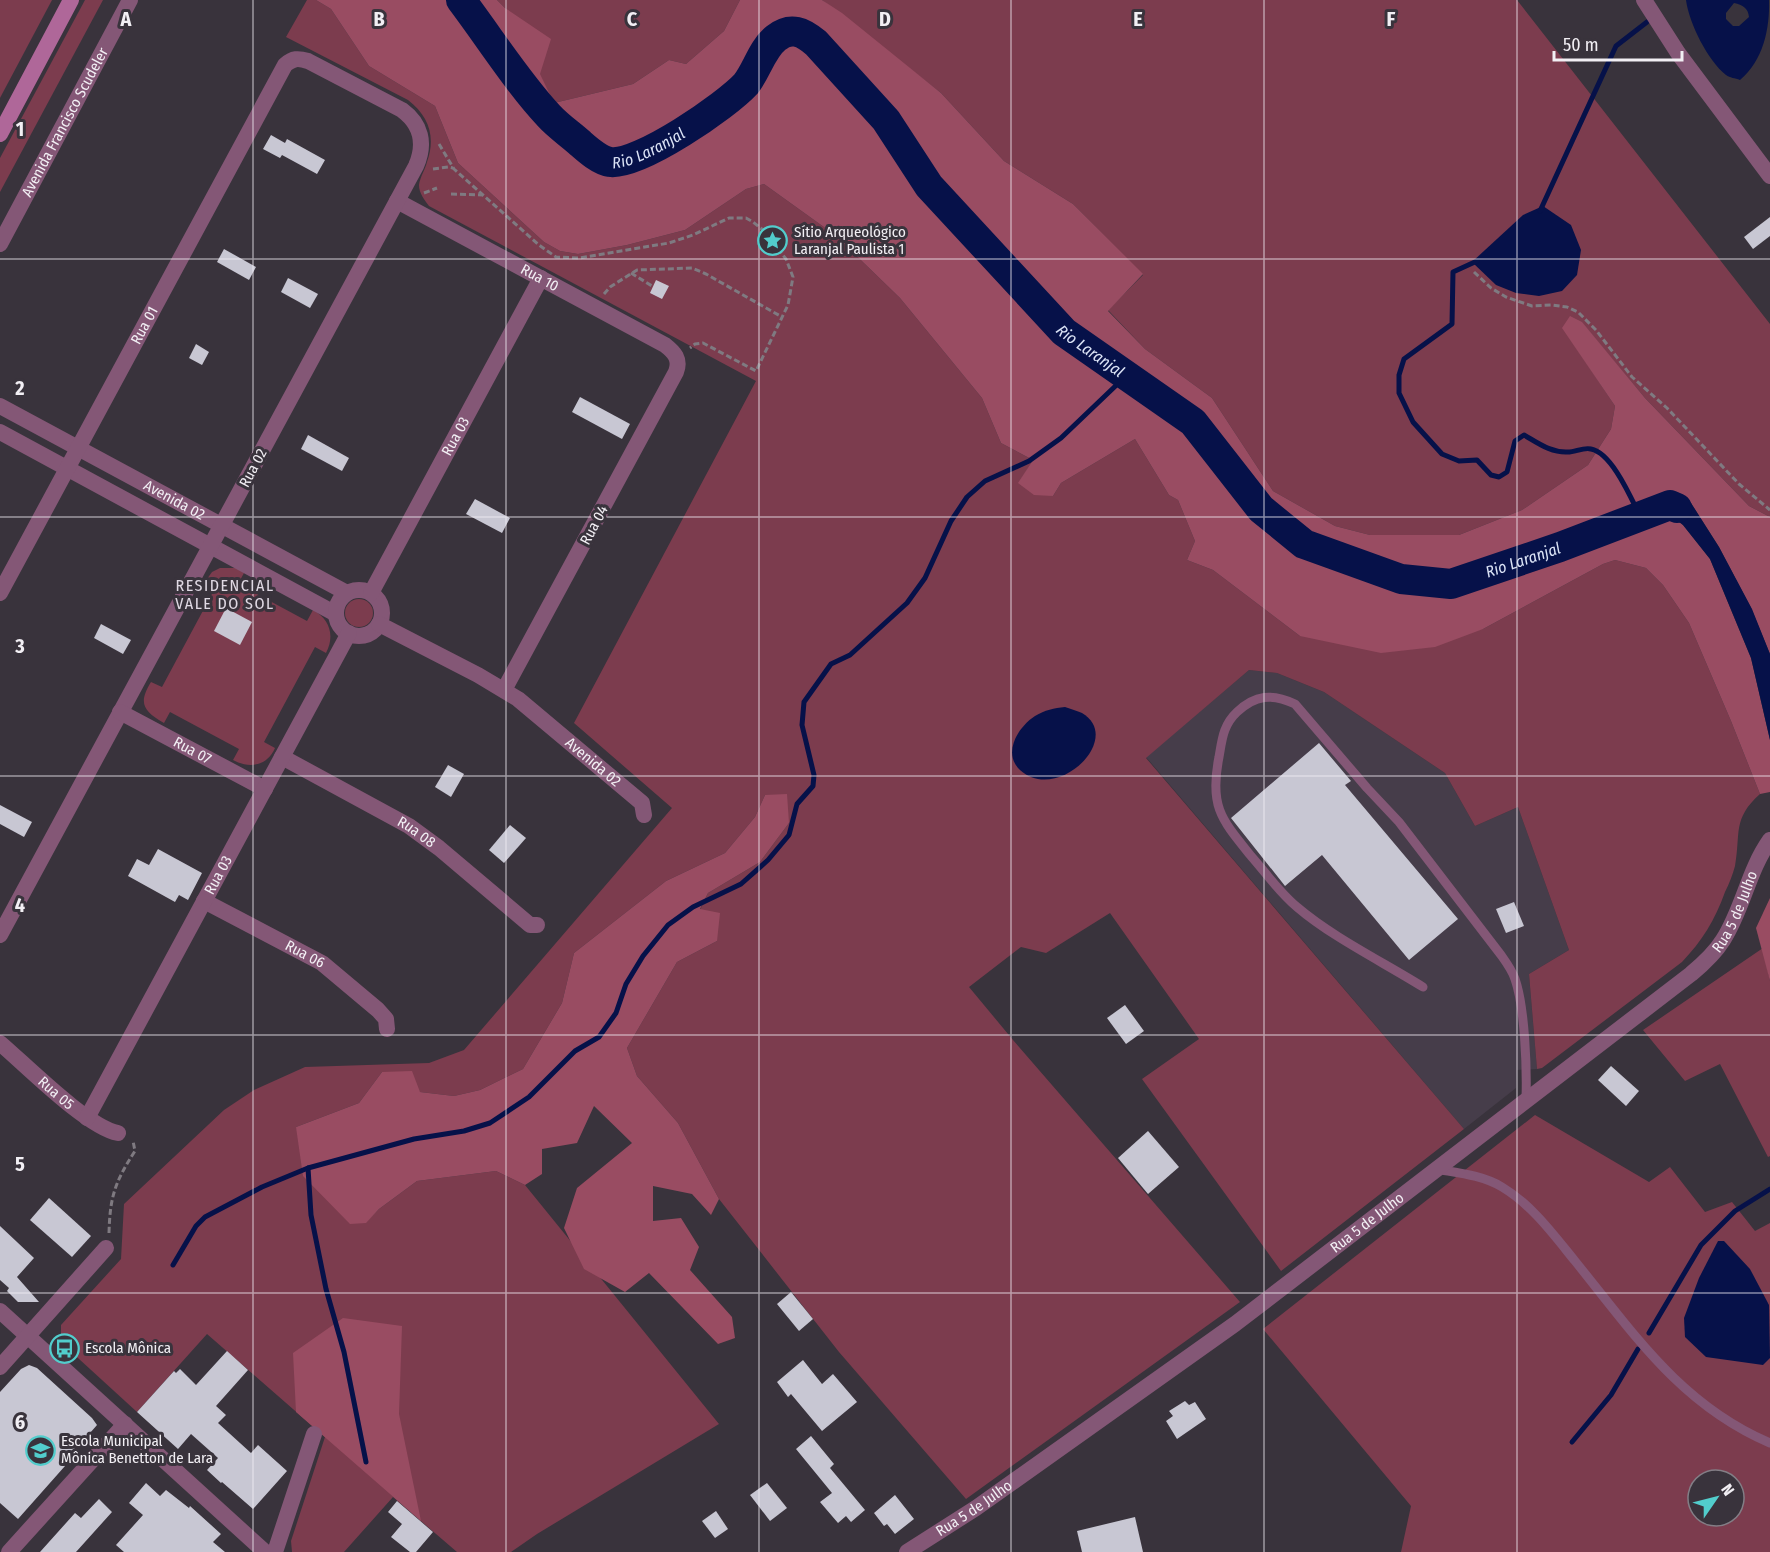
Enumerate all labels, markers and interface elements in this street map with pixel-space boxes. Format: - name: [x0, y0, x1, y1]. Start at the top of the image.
- text: A: [120, 7, 133, 31]
- text: B: [373, 7, 385, 31]
- text: C: [627, 7, 638, 31]
- text: D: [879, 7, 891, 31]
- text: E: [1133, 7, 1143, 31]
- text: F: [1387, 7, 1396, 31]
- scale bar: [1554, 24, 1682, 62]
- text: 50 m: [1563, 34, 1599, 56]
- street label: Avenida Francisco Scudeler: [18, 44, 112, 200]
- text: 1: [16, 117, 24, 141]
- water label: Rio Laranjal: [611, 123, 688, 172]
- place label: Sítio Arqueológico Laranjal Paulista 1: [794, 223, 906, 258]
- place icon: Sítio Arqueológico Laranjal Paulista 1: [757, 225, 789, 257]
- street label: Rua 10: [518, 260, 562, 295]
- street label: Rua 01: [127, 303, 162, 347]
- water label: Rio Laranjal: [1053, 321, 1128, 381]
- text: 2: [14, 376, 25, 400]
- street label: Rua 03: [438, 414, 473, 459]
- street label: Rua 02: [235, 445, 271, 490]
- street label: Avenida 02: [141, 476, 208, 524]
- street label: Rua 04: [576, 502, 612, 548]
- water label: Rio Laranjal: [1483, 538, 1563, 581]
- district label: RESIDENCIAL VALE DO SOL: [175, 576, 275, 613]
- text: 3: [14, 634, 25, 658]
- street label: Rua 07: [170, 733, 215, 768]
- street label: Avenida 02: [562, 734, 625, 791]
- street label: Rua 08: [394, 813, 439, 851]
- street label: Rua 03: [200, 852, 236, 898]
- street label: Rua 5 de Julho: [1708, 868, 1761, 956]
- text: 4: [15, 893, 25, 917]
- street label: Rua 06: [282, 936, 328, 972]
- street label: Rua 05: [34, 1073, 78, 1113]
- text: 5: [15, 1152, 25, 1176]
- street label: Rua 5 de Julho: [1327, 1189, 1408, 1257]
- bus stop icon: Escola Mônica: [48, 1332, 80, 1364]
- place label: Escola Mônica: [85, 1339, 171, 1357]
- text: 6: [15, 1410, 25, 1434]
- place label: Escola Municipal Mônica Benetton de Lara: [61, 1432, 213, 1467]
- school or university icon: Escola Municipal Mônica Benetton de Lara: [24, 1434, 56, 1466]
- north arrow: [1686, 1468, 1746, 1528]
- street label: Rua 5 de Julho: [932, 1476, 1016, 1540]
- text: N: [1717, 1480, 1738, 1499]

